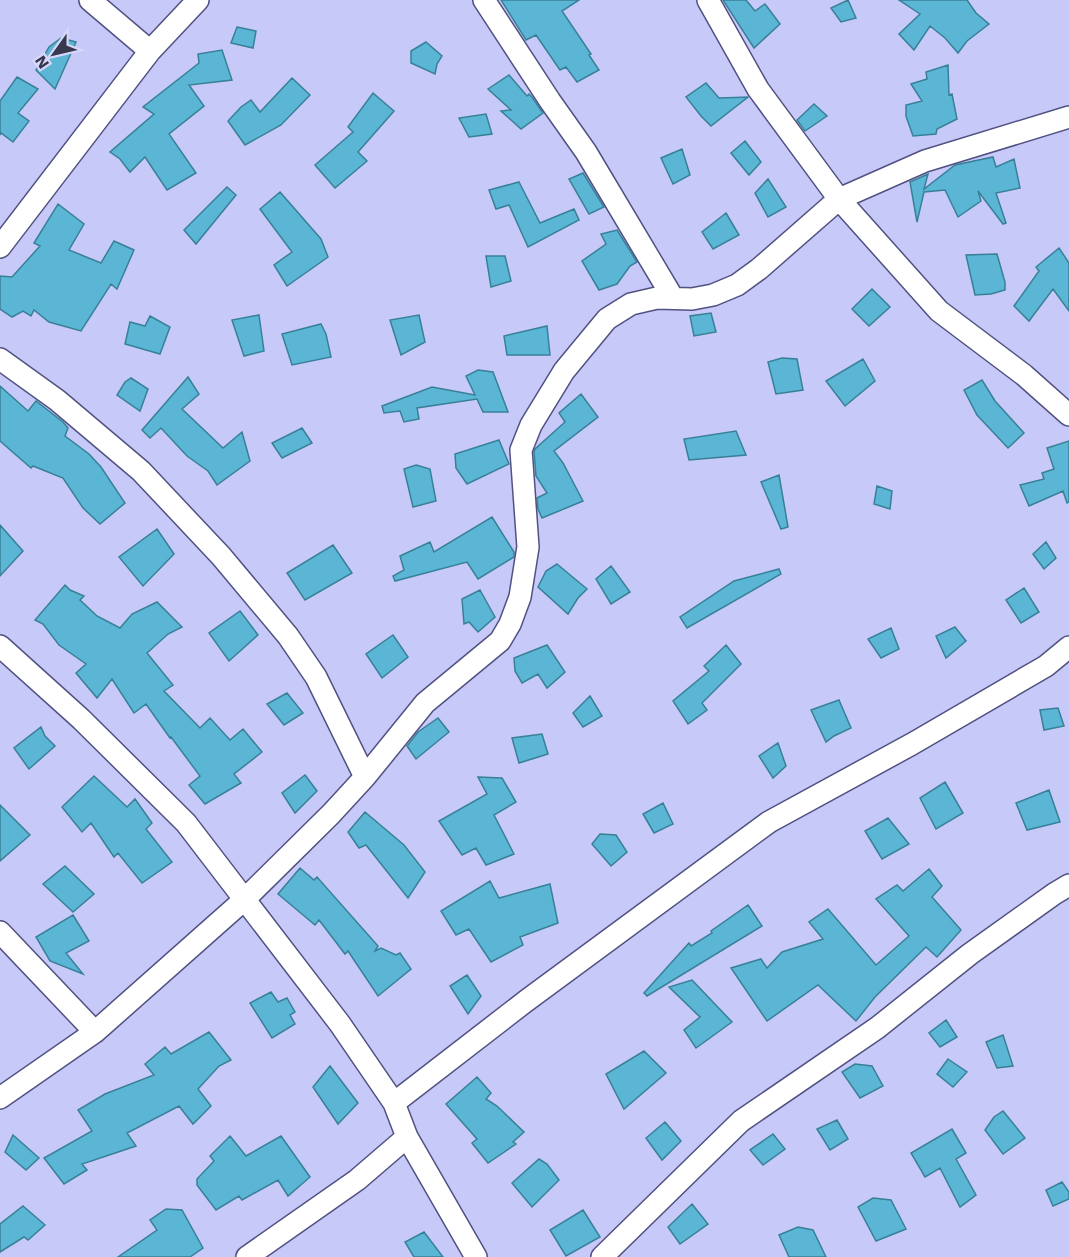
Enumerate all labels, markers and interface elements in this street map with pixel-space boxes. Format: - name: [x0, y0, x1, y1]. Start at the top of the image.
- north arrow: [24, 24, 84, 84]
- text: N: [31, 52, 53, 72]

